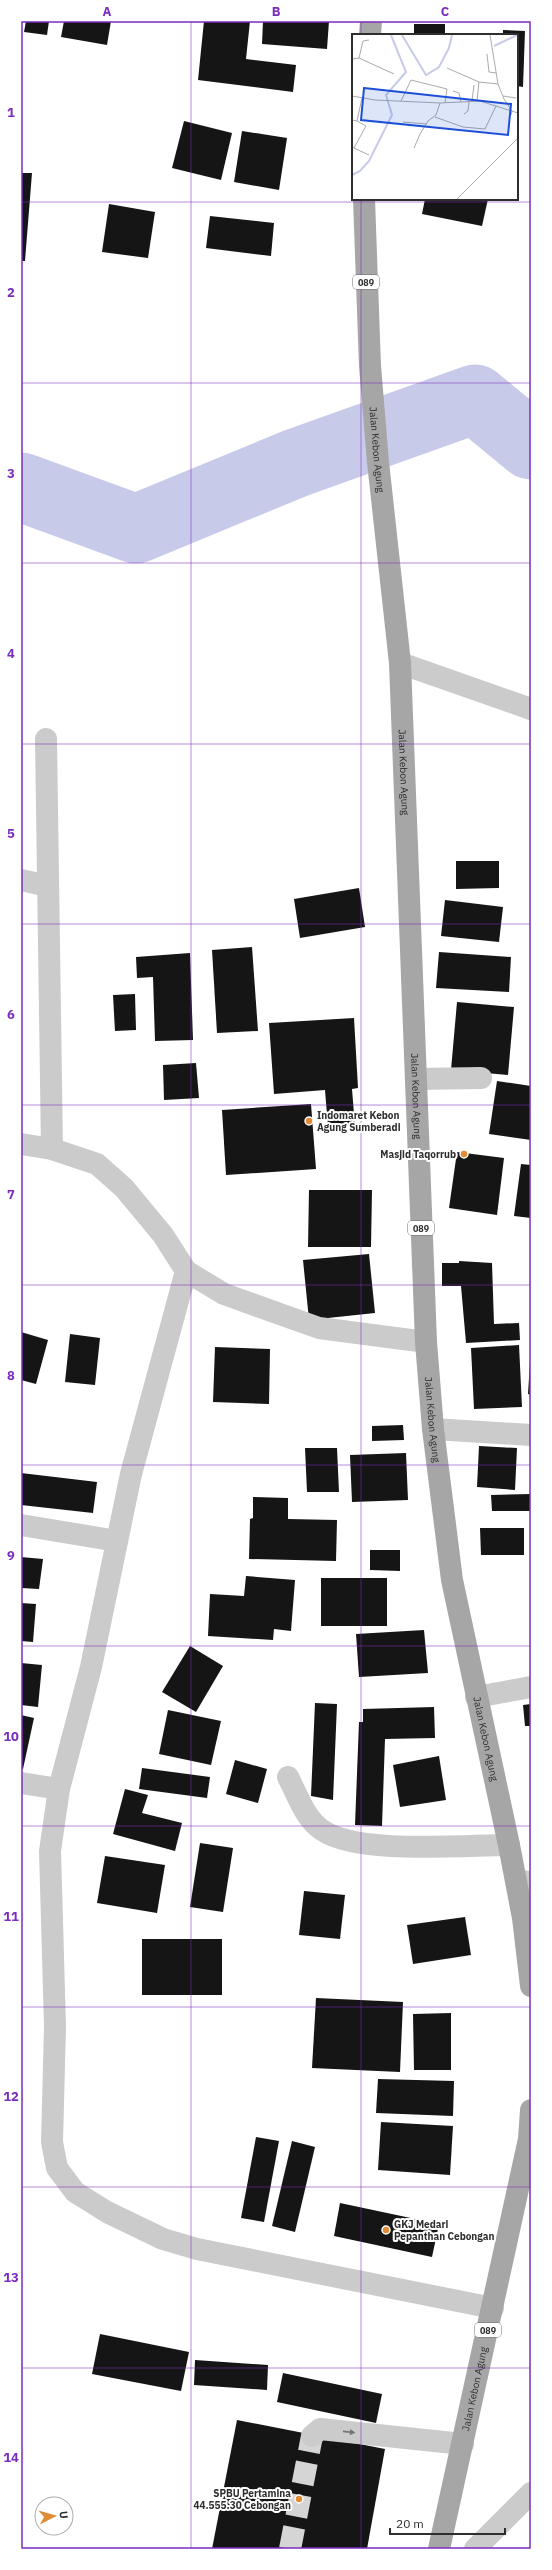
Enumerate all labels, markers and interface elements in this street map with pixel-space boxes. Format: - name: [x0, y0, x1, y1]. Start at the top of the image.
- text: A: [103, 3, 112, 20]
- text: B: [272, 3, 281, 20]
- text: C: [441, 3, 450, 20]
- inset map: [352, 34, 518, 200]
- text: 1: [7, 104, 15, 121]
- road number: 089: [353, 275, 379, 289]
- text: 2: [7, 284, 15, 301]
- street label: Jalan Kebon Agung: [367, 406, 388, 494]
- text: 3: [7, 465, 15, 482]
- text: 4: [7, 645, 15, 662]
- street label: Jalan Kebon Agung: [396, 729, 412, 816]
- text: 5: [7, 825, 15, 842]
- text: 6: [7, 1006, 15, 1023]
- street label: Jalan Kebon Agung: [408, 1053, 425, 1140]
- place label: Indomaret Kebon Agung Sumberadi: [317, 1109, 401, 1134]
- marker: Indomaret Kebon Agung Sumberadi: [304, 1116, 314, 1126]
- place label: Masjid Taqorrub: [380, 1148, 456, 1161]
- marker: Masjid Taqorrub: [459, 1149, 469, 1159]
- text: 7: [7, 1186, 15, 1203]
- road number: 089: [408, 1221, 434, 1235]
- text: 8: [7, 1367, 15, 1384]
- street label: Jalan Kebon Agung: [422, 1376, 444, 1464]
- text: 9: [7, 1547, 15, 1564]
- street label: Jalan Kebon Agung: [471, 1695, 502, 1783]
- text: 10: [3, 1728, 19, 1745]
- text: 11: [3, 1908, 19, 1925]
- text: 12: [3, 2088, 19, 2105]
- place label: GKJ Medari Pepanthan Cebongan: [394, 2218, 495, 2243]
- marker: GKJ Medari Pepanthan Cebongan: [381, 2225, 391, 2235]
- text: 13: [3, 2269, 19, 2286]
- road number: 089: [475, 2323, 501, 2337]
- street label: Jalan Kebon Agung: [459, 2345, 490, 2432]
- one-way arrow: [343, 2429, 355, 2435]
- text: 14: [3, 2449, 19, 2466]
- place label: SPBU Pertamina 44.555.30 Cebongan: [193, 2487, 291, 2512]
- marker: SPBU Pertamina 44.555.30 Cebongan: [294, 2494, 304, 2504]
- north arrow: [34, 2496, 74, 2536]
- text: U: [57, 2510, 71, 2519]
- scale bar: [390, 2510, 505, 2536]
- text: 20 m: [396, 2516, 424, 2531]

